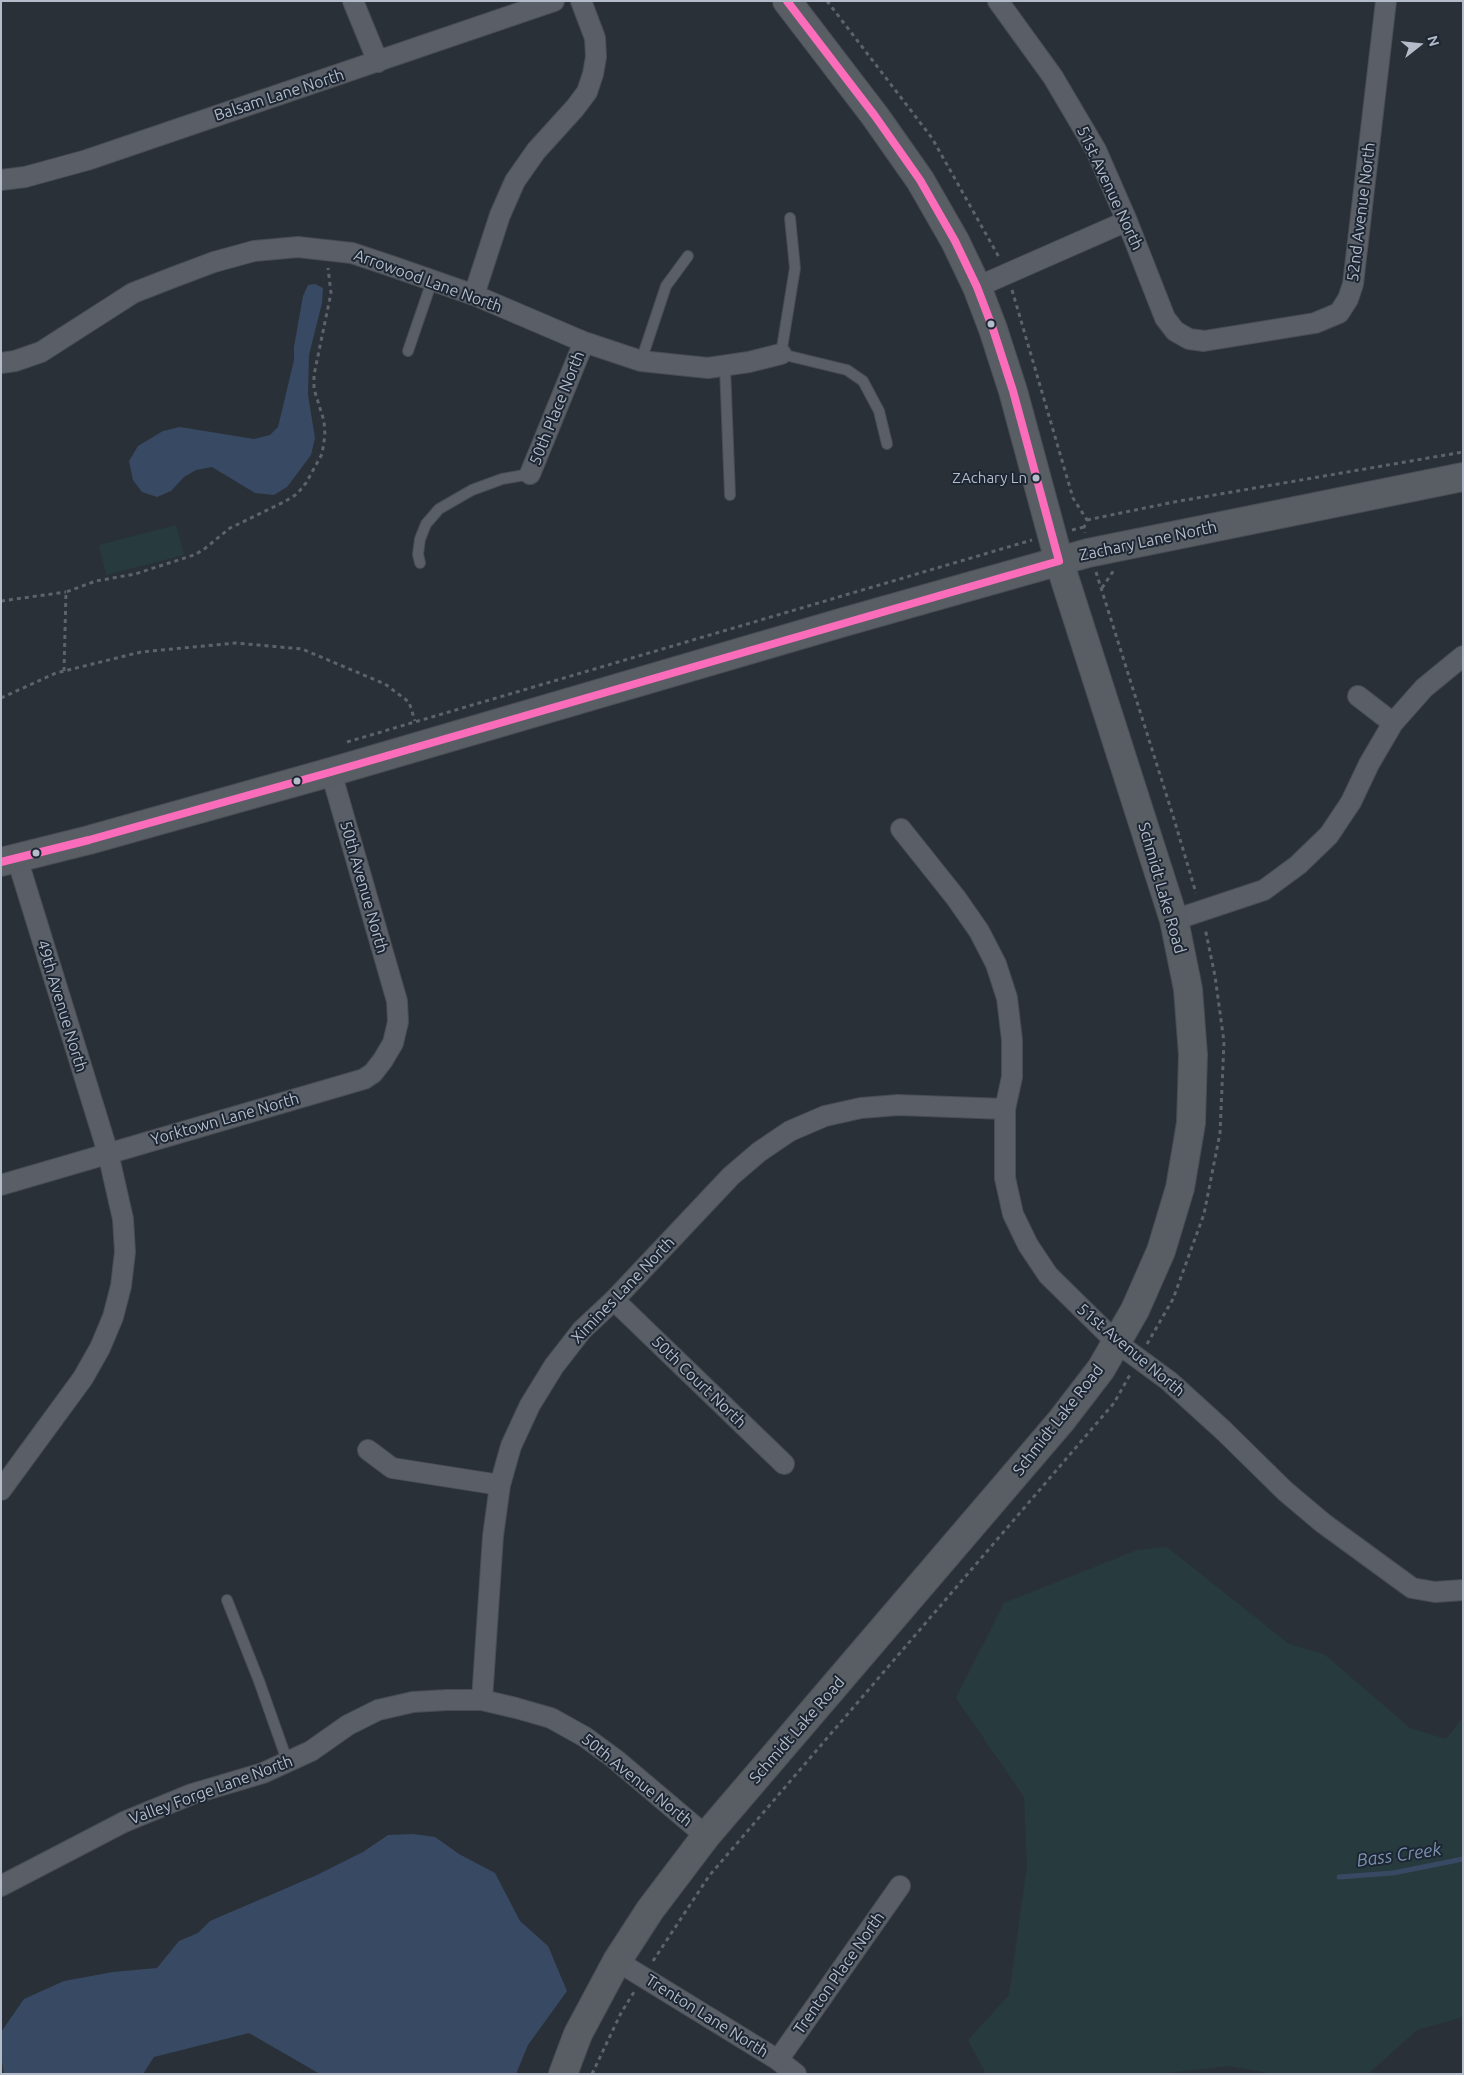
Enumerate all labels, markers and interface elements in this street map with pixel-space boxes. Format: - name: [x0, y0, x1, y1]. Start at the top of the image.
- north arrow: [1394, 20, 1444, 70]
- text: N: [1424, 34, 1443, 48]
- street label: Balsam Lane North: [212, 65, 346, 125]
- street label: 51st Avenue North: [1073, 123, 1147, 253]
- street label: 52nd Avenue North: [1343, 141, 1379, 283]
- street label: Arrowood Lane North: [351, 245, 505, 317]
- unlabelled marker: [986, 319, 996, 329]
- street label: 50th Place North: [525, 348, 589, 468]
- place label: ZAchary Ln: [952, 469, 1027, 487]
- marker: ZAchary Ln: [1031, 473, 1041, 483]
- street label: Zachary Lane North: [1077, 517, 1219, 565]
- unlabelled marker: [292, 776, 302, 786]
- street label: 50th Avenue North: [336, 819, 392, 955]
- street label: Schmidt Lake Road: [1134, 820, 1190, 956]
- unlabelled marker: [31, 848, 41, 858]
- street label: 49th Avenue North: [33, 938, 91, 1074]
- street label: Yorktown Lane North: [149, 1089, 301, 1149]
- street label: Ximines Lane North: [567, 1233, 679, 1347]
- street label: 51st Avenue North: [1073, 1299, 1189, 1401]
- street label: 50th Court North: [648, 1332, 750, 1432]
- street label: Schmidt Lake Road: [1009, 1361, 1107, 1479]
- street label: Schmidt Lake Road: [745, 1673, 849, 1787]
- street label: 50th Avenue North: [578, 1729, 696, 1831]
- street label: Valley Forge Lane North: [127, 1751, 295, 1829]
- water label: Bass Creek: [1355, 1838, 1443, 1872]
- street label: Trenton Place North: [790, 1908, 888, 2038]
- street label: Trenton Lane North: [642, 1970, 772, 2062]

